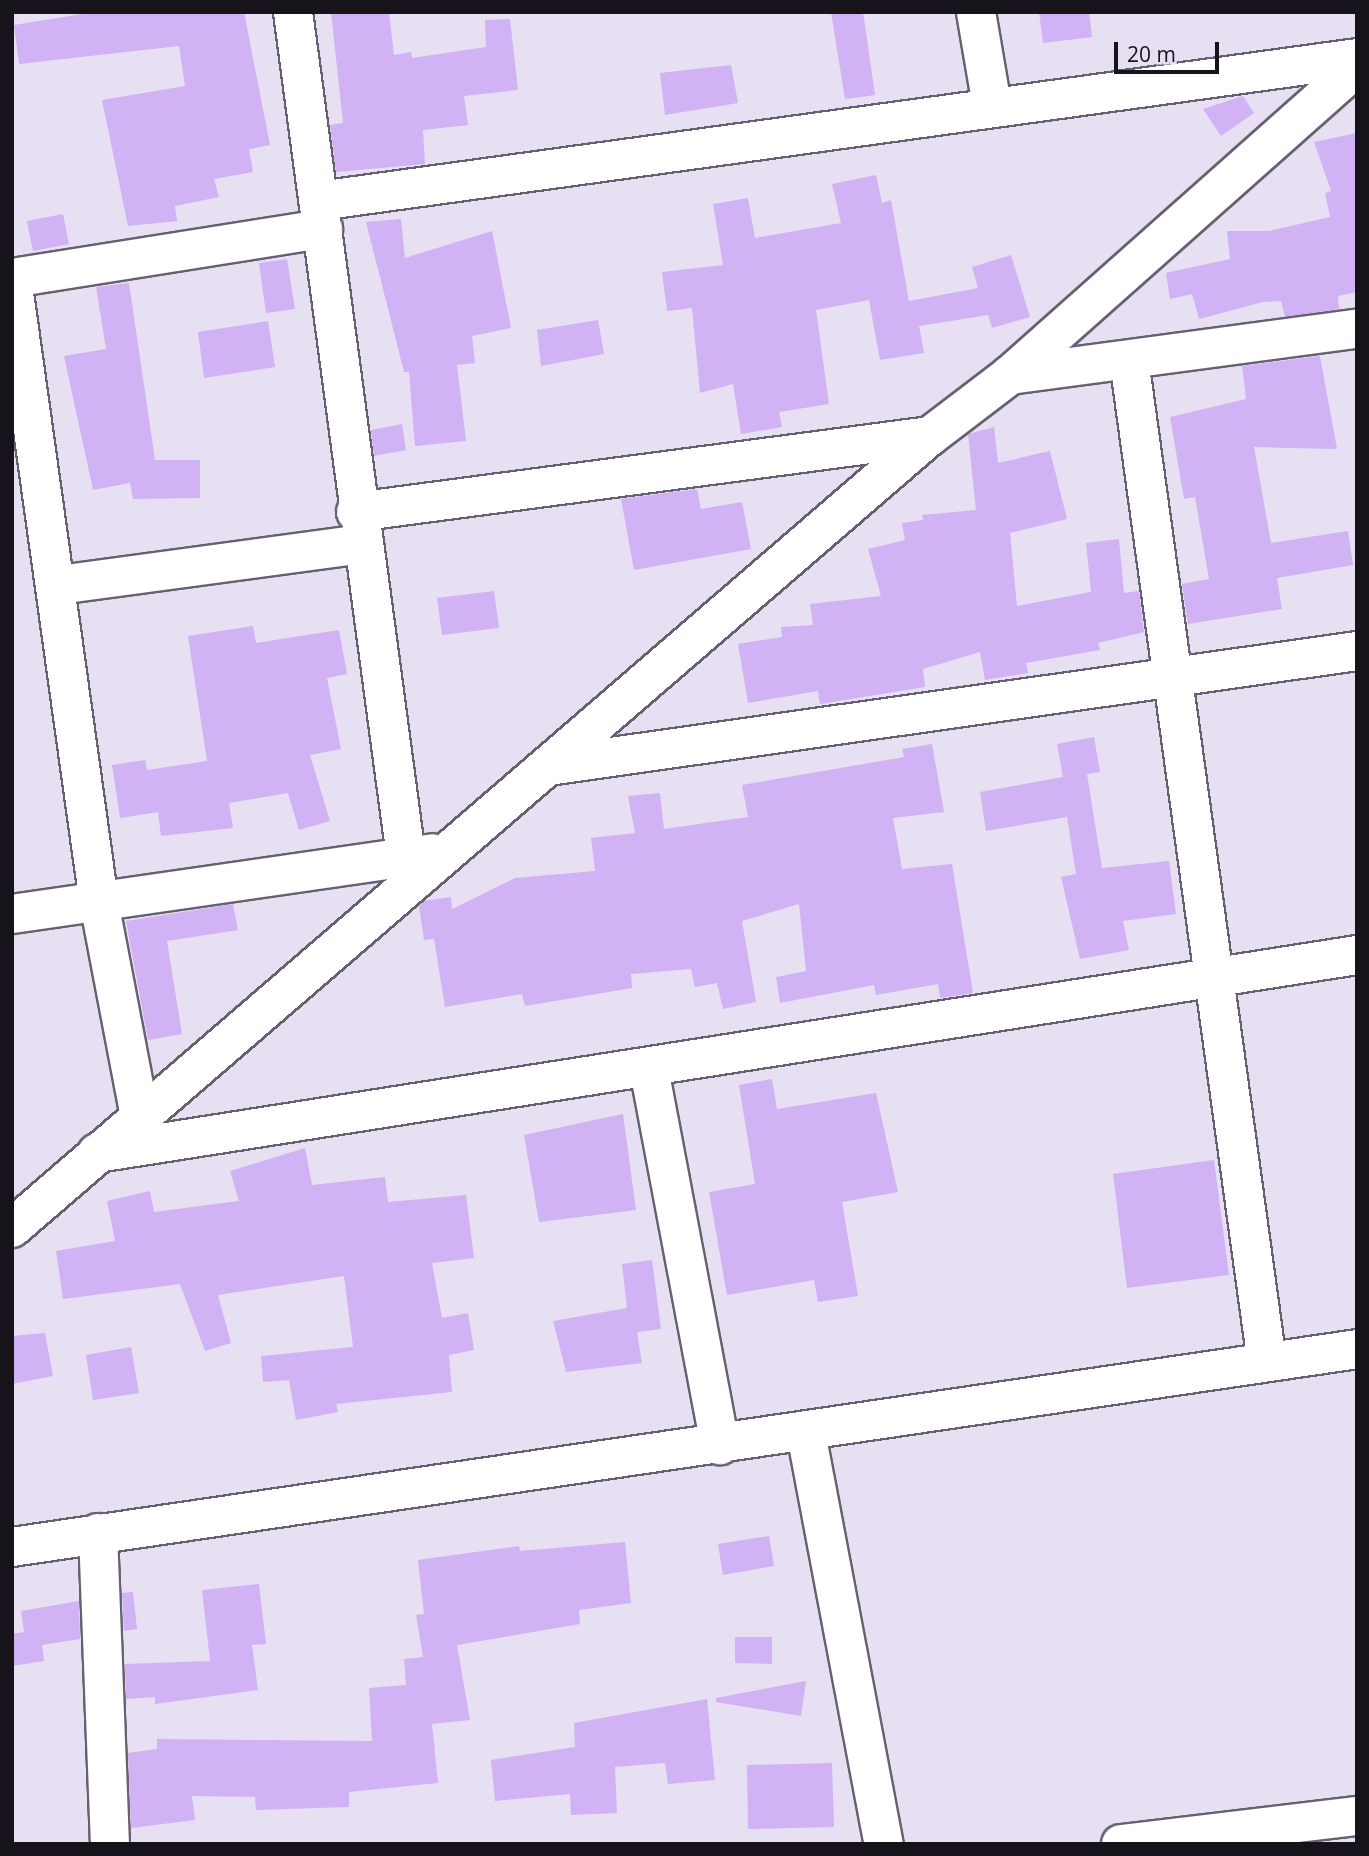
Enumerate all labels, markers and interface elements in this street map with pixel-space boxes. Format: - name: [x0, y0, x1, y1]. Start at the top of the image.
- scale bar: [1117, 28, 1222, 72]
- text: 20 m: [1127, 40, 1176, 68]

